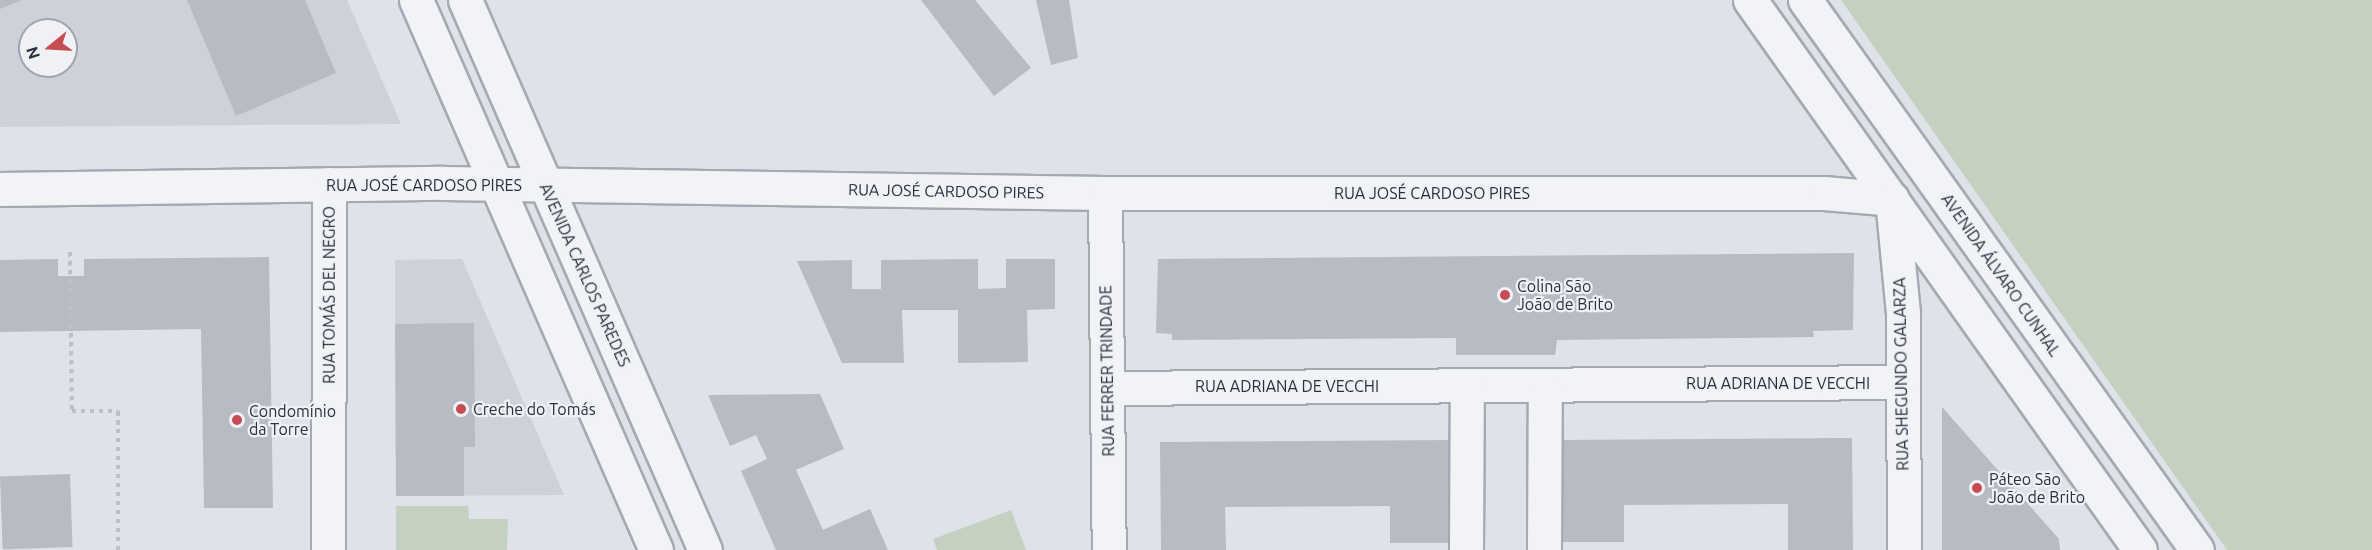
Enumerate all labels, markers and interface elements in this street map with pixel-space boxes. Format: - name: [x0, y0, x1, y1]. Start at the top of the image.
- north arrow: [18, 18, 78, 78]
- text: N: [22, 44, 43, 61]
- street label: RUA JOSÉ CARDOSO PIRES: [326, 175, 522, 195]
- street label: AVENIDA CARLOS PAREDES: [536, 180, 634, 370]
- street label: RUA JOSÉ CARDOSO PIRES: [848, 180, 1044, 202]
- street label: RUA JOSÉ CARDOSO PIRES: [1334, 183, 1530, 203]
- street label: AVENIDA ÁLVARO CUNHAL: [1937, 190, 2065, 360]
- street label: RUA TOMÁS DEL NEGRO: [319, 206, 339, 384]
- place label: Colina São João de Brito: [1517, 276, 1613, 314]
- street label: RUA SHEGUNDO GALARZA: [1890, 277, 1912, 471]
- street label: RUA FERRER TRINDADE: [1096, 285, 1118, 457]
- marker: Colina São João de Brito: [1498, 288, 1512, 302]
- street label: RUA ADRIANA DE VECCHI: [1686, 373, 1870, 393]
- street label: RUA ADRIANA DE VECCHI: [1195, 376, 1379, 396]
- place label: Creche do Tomás: [473, 399, 596, 419]
- place label: Condomínio da Torre: [249, 401, 336, 439]
- marker: Creche do Tomás: [454, 402, 468, 416]
- marker: Condomínio da Torre: [230, 413, 244, 427]
- place label: Páteo São João de Brito: [1989, 469, 2085, 507]
- marker: Páteo São João de Brito: [1970, 481, 1984, 495]

